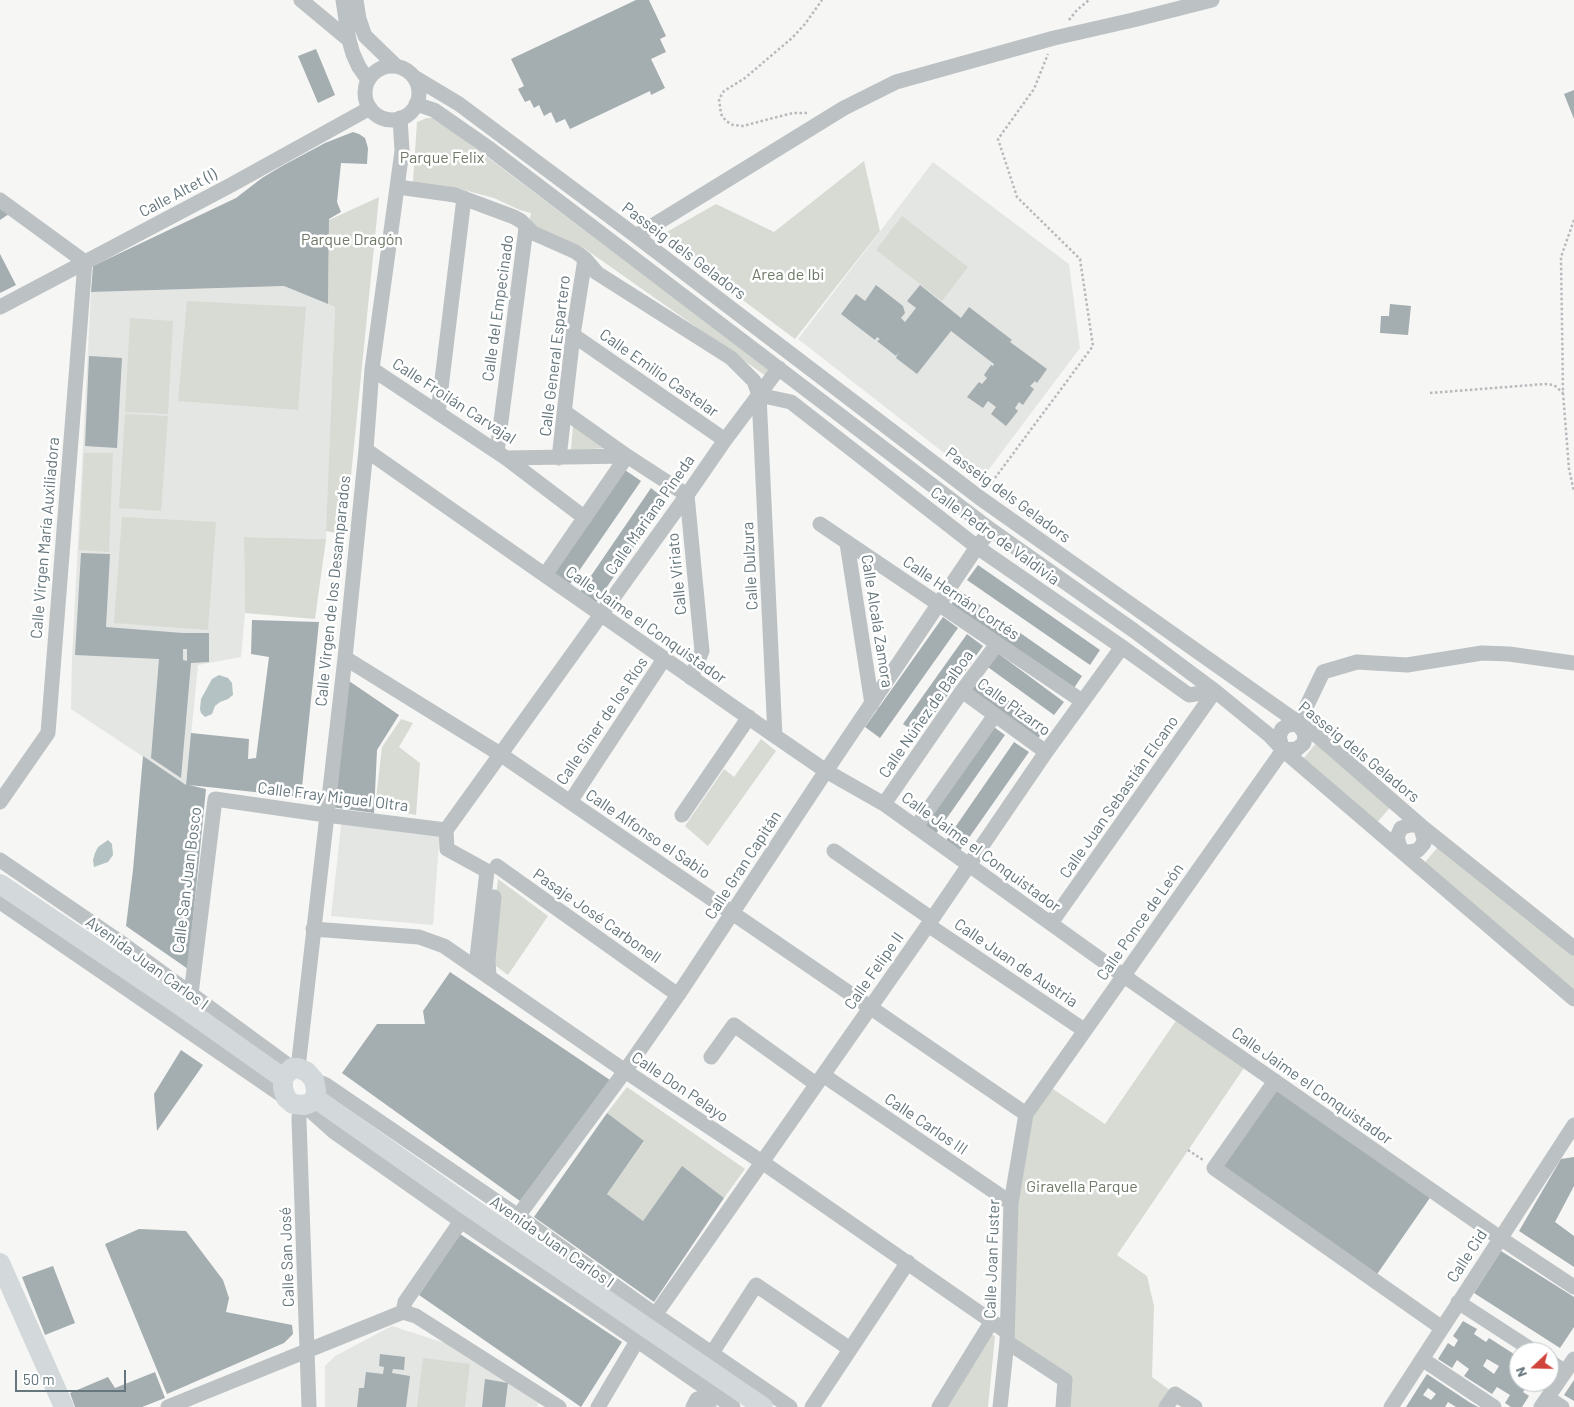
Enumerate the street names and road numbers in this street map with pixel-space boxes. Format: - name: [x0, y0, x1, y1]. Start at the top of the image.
- street label: Calle Altet (l): [136, 164, 220, 222]
- street label: Passeig dels Geladors: [618, 198, 750, 304]
- street label: Calle del Empecinado: [478, 233, 518, 383]
- street label: Calle General Espartero: [536, 274, 574, 438]
- street label: Calle Emilio Castelar: [596, 325, 722, 421]
- street label: Calle Froilán Carvajal: [389, 354, 519, 448]
- street label: Calle Virgen María Auxiliadora: [27, 436, 63, 640]
- street label: Passeig dels Geladors: [942, 443, 1074, 547]
- street label: Calle Mariana Pineda: [601, 451, 699, 579]
- street label: Calle Virgen de los Desamparados: [311, 475, 355, 707]
- street label: Calle Pedro de Valdivia: [927, 483, 1063, 589]
- street label: Calle Dulzura: [738, 521, 762, 611]
- street label: Calle Viriato: [663, 532, 691, 616]
- street label: Calle Hernán Cortés: [899, 552, 1023, 644]
- street label: Calle Alcalá Zamora: [857, 553, 897, 689]
- street label: Calle Jaime el Conquistador: [562, 562, 730, 688]
- street label: Calle Núñez de Balboa: [875, 646, 977, 782]
- street label: Calle Giner de los Ríos: [552, 653, 652, 789]
- street label: Calle Pizarro: [974, 674, 1054, 740]
- street label: Passeig dels Geladors: [1295, 697, 1423, 807]
- street label: Calle Juan Sebastián Elcano: [1055, 712, 1183, 882]
- street label: Calle Fray Miguel Oltra: [257, 778, 409, 816]
- street label: Calle Alfonso el Sabio: [582, 785, 714, 883]
- street label: Calle Jaime el Conquistador: [898, 788, 1064, 916]
- street label: Calle San Juan Bosco: [168, 806, 206, 954]
- street label: Calle Gran Capitán: [701, 807, 785, 923]
- street label: Calle Ponce de León: [1092, 860, 1188, 984]
- street label: Pasaje José Carbonell: [529, 865, 665, 967]
- street label: Avenida Juan Carlos I: [82, 912, 212, 1014]
- street label: Calle Juan de Austria: [951, 914, 1081, 1012]
- street label: Calle Felipe II: [840, 928, 908, 1014]
- street label: Calle Jaime el Conquistador: [1228, 1023, 1396, 1149]
- street label: Calle Don Pelayo: [628, 1048, 732, 1126]
- street label: Calle Carlos III: [881, 1089, 971, 1159]
- street label: Avenida Juan Carlos I: [486, 1192, 618, 1292]
- street label: Calle Joan Fuster: [980, 1199, 1004, 1319]
- street label: Calle San José: [276, 1207, 298, 1307]
- street label: Calle Cid: [1443, 1226, 1491, 1286]

